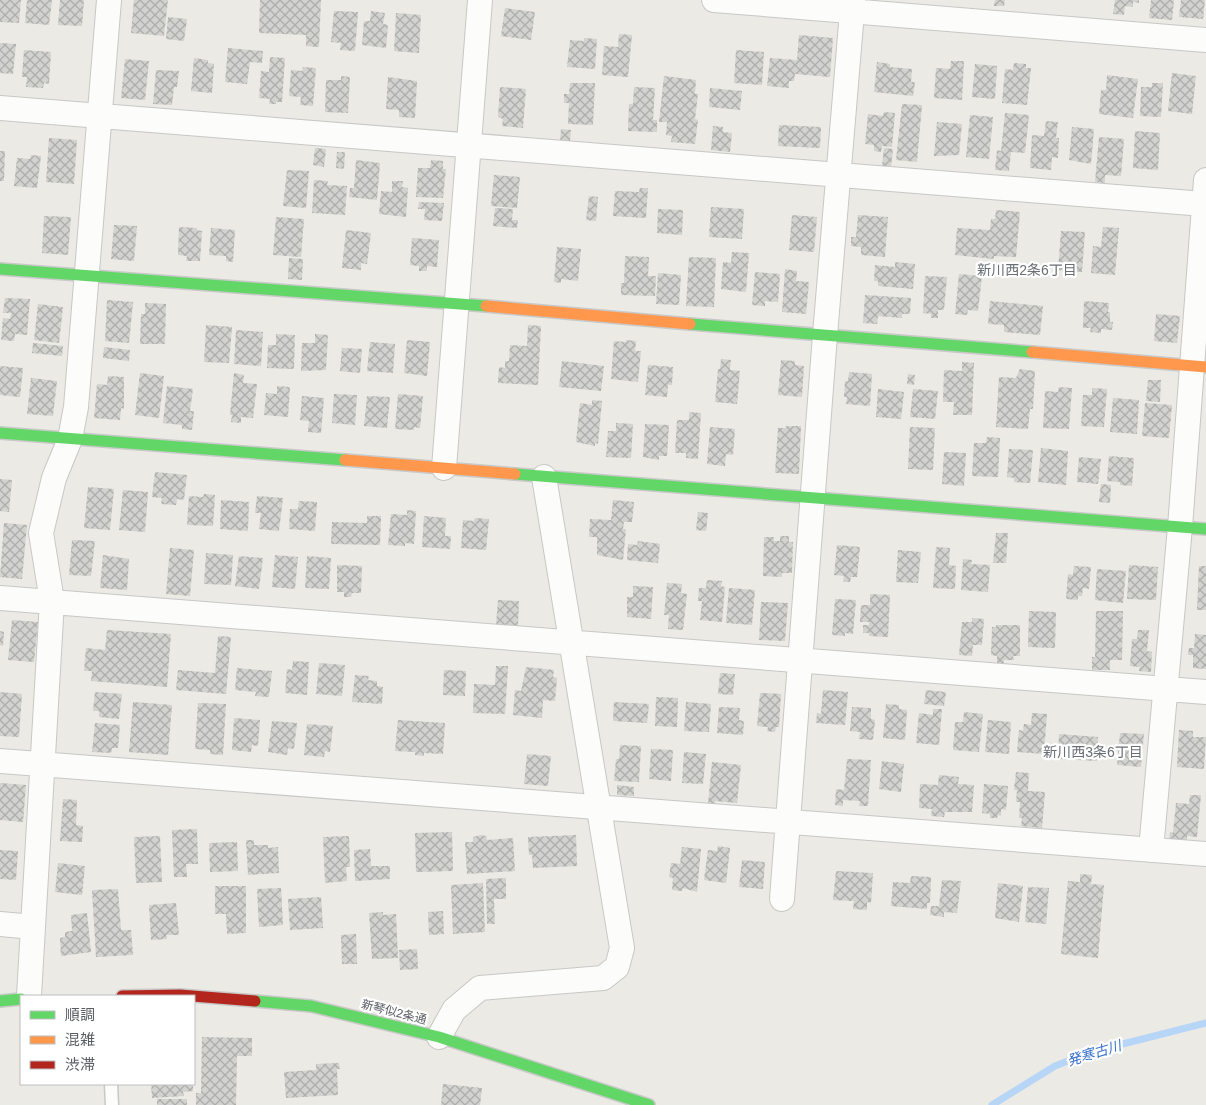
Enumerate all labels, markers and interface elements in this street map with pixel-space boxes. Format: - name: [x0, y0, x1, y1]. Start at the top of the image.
- district label: 新川西2条6丁目: [977, 262, 1077, 278]
- district label: 新川西3条6丁目: [1043, 744, 1143, 760]
- legend: [20, 995, 195, 1085]
- street label: 新琴似2条通: [360, 997, 428, 1027]
- text: 順調: [65, 1006, 95, 1023]
- text: 混雑: [65, 1031, 95, 1048]
- water label: 発寒古川: [1065, 1037, 1125, 1069]
- text: 渋滞: [65, 1056, 95, 1073]

